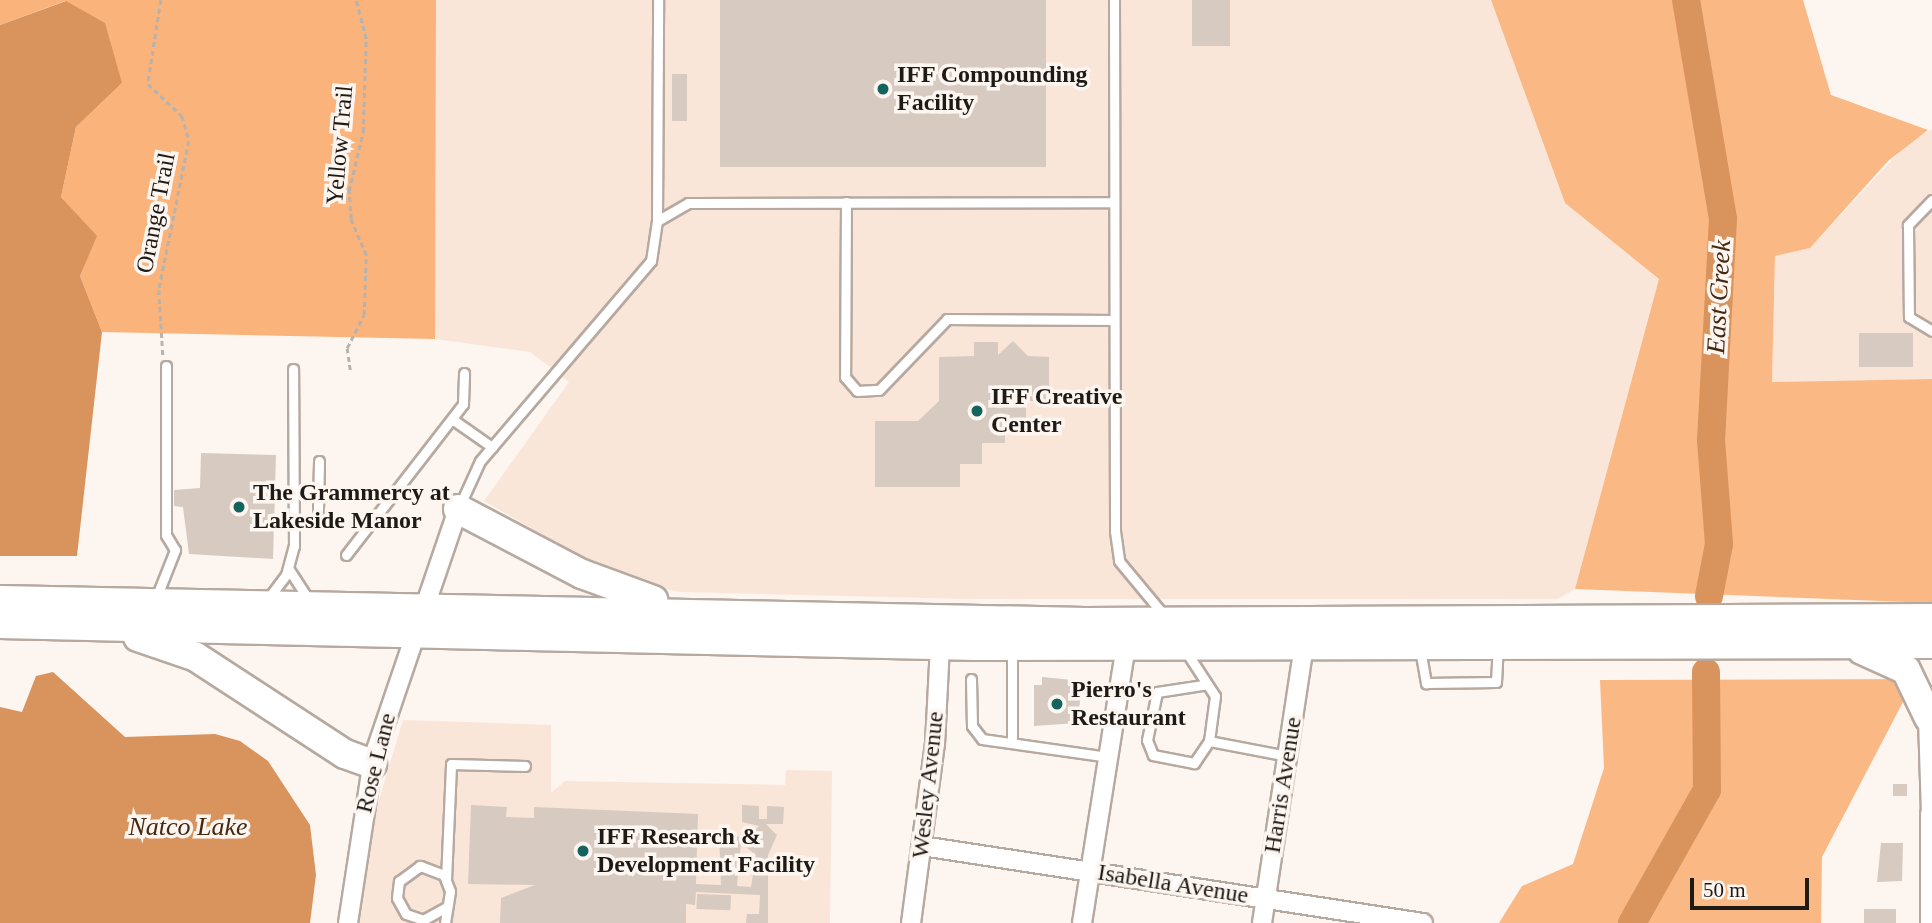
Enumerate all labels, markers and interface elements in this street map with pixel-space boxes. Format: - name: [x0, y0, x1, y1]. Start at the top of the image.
- place label: IFF Compounding Facility: [897, 61, 1088, 117]
- marker: IFF Compounding Facility: [875, 81, 891, 97]
- street label: Yellow Trail: [320, 84, 360, 206]
- street label: Orange Trail: [130, 150, 182, 276]
- water label: East Creek: [1700, 239, 1738, 355]
- place label: IFF Creative Center: [991, 383, 1123, 439]
- marker: IFF Creative Center: [969, 403, 985, 419]
- place label: The Grammercy at Lakeside Manor: [253, 479, 450, 535]
- marker: The Grammercy at Lakeside Manor: [231, 499, 247, 515]
- place label: Pierro's Restaurant: [1071, 676, 1186, 732]
- marker: Pierro's Restaurant: [1049, 696, 1065, 712]
- street label: Wesley Avenue: [906, 709, 950, 861]
- street label: Rose Lane: [350, 710, 402, 816]
- street label: Harris Avenue: [1258, 714, 1308, 856]
- water label: Natco Lake: [128, 811, 248, 843]
- place label: IFF Research & Development Facility: [597, 823, 815, 879]
- marker: IFF Research & Development Facility: [575, 843, 591, 859]
- street label: Isabella Avenue: [1095, 858, 1251, 910]
- scale bar: [1694, 864, 1813, 908]
- text: 50 m: [1703, 878, 1746, 902]

